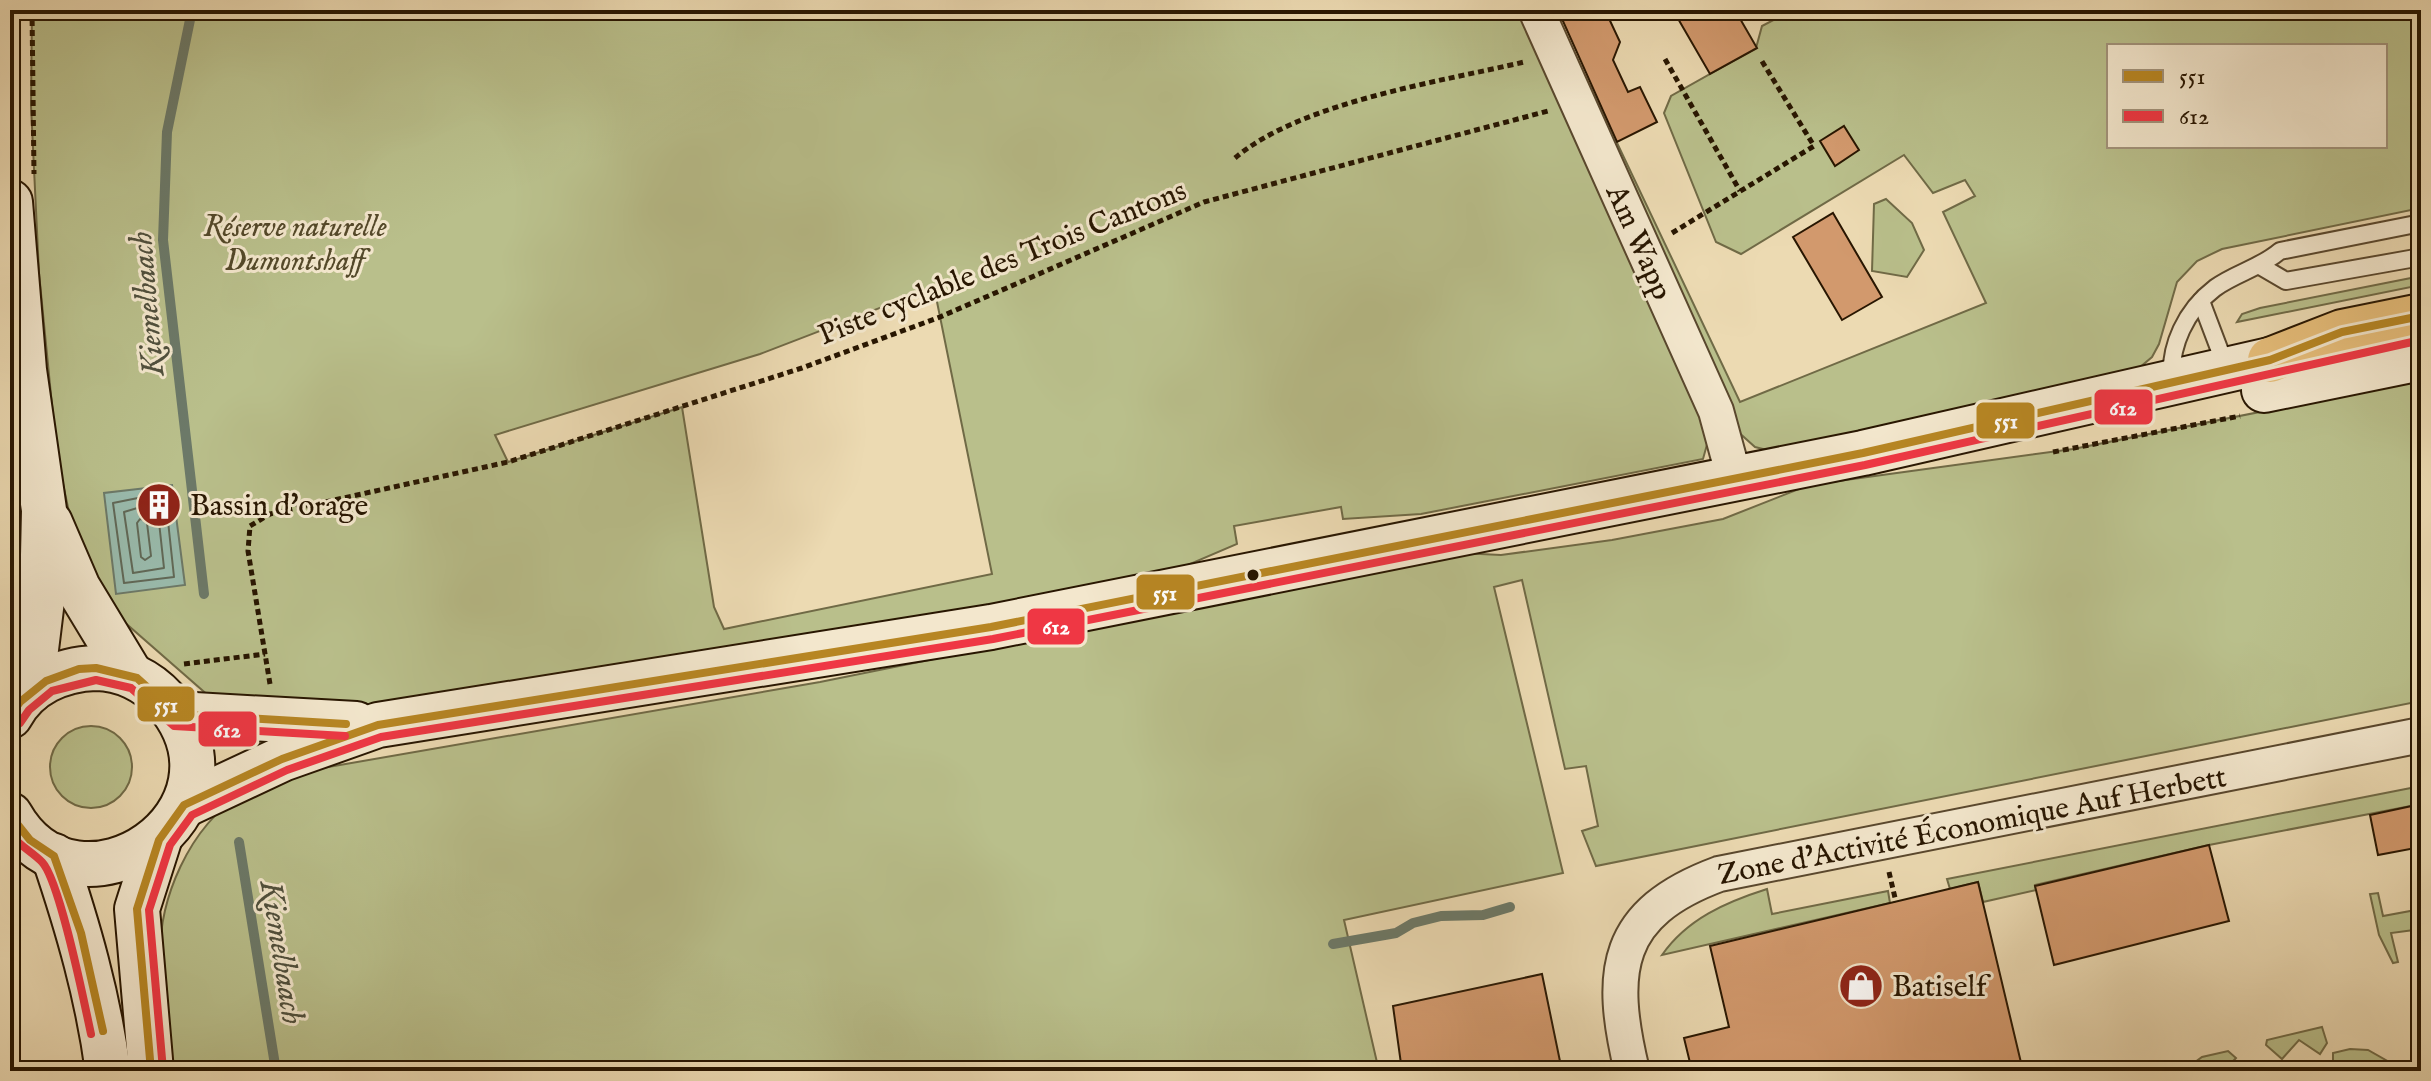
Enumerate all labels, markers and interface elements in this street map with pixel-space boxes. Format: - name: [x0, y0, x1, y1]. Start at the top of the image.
- legend: [2107, 44, 2387, 148]
- text: 551: [2179, 62, 2205, 93]
- text: 612: [2179, 102, 2209, 133]
- street label: Piste cyclable des Trois Cantons: [813, 172, 1192, 355]
- street label: Am Wapp: [1596, 178, 1680, 306]
- park label: Réserve naturelle Dumontshaff: [203, 209, 387, 281]
- water label: Kiemelbaach: [122, 230, 175, 379]
- line badge: 612: [2093, 388, 2154, 426]
- text: 612: [2109, 395, 2137, 423]
- line badge: 551: [1975, 401, 2036, 440]
- text: 551: [1994, 408, 2018, 436]
- building icon: Bassin d'orage: [135, 481, 183, 529]
- place label: Bassin d'orage: [190, 488, 368, 526]
- unlabelled marker: [1245, 567, 1261, 583]
- line badge: 551: [1135, 573, 1196, 611]
- text: 551: [1153, 580, 1177, 608]
- line badge: 612: [1026, 607, 1086, 646]
- text: 612: [1042, 614, 1070, 642]
- line badge: 551: [136, 685, 196, 723]
- text: 551: [154, 692, 178, 720]
- line badge: 612: [197, 710, 258, 748]
- text: 612: [213, 717, 241, 745]
- street label: Zone d'Activité Économique Auf Herbett: [1715, 758, 2230, 895]
- water label: Kiemelbaach: [249, 877, 312, 1027]
- shop icon: Batiself: [1837, 962, 1885, 1010]
- place label: Batiself: [1892, 969, 1992, 1007]

